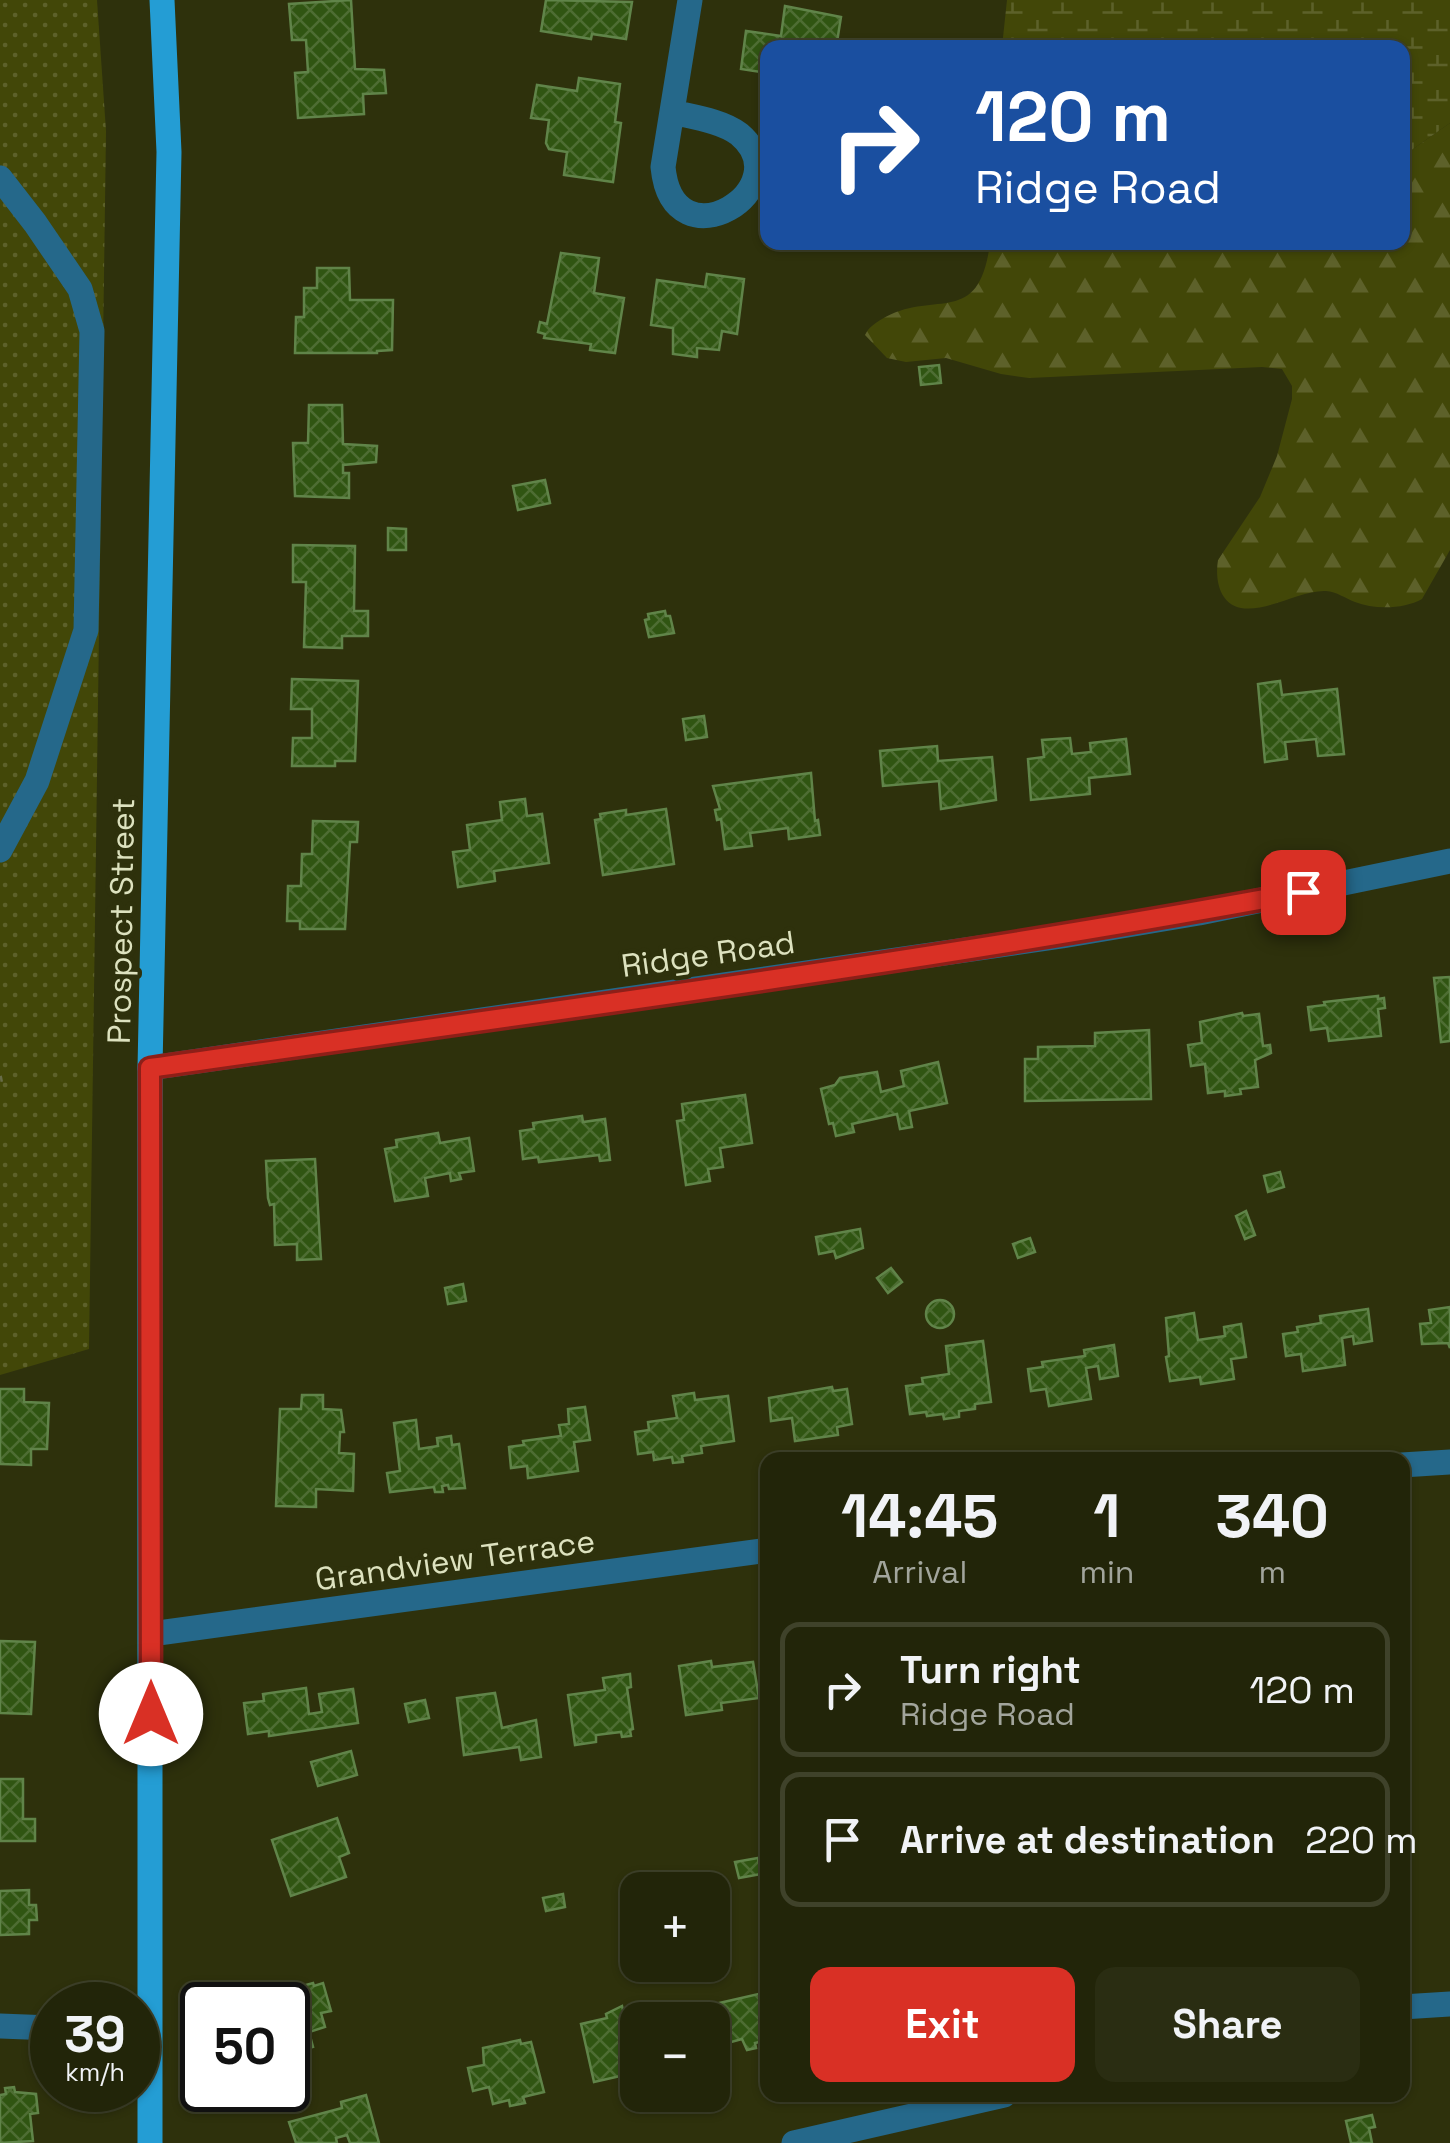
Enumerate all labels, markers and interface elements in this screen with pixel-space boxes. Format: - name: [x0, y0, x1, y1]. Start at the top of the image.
- text: 120 m: [975, 72, 1171, 161]
- icon: right: [810, 80, 940, 210]
- text: Ridge Road: [975, 159, 1221, 216]
- street label: Prospect Street: [99, 798, 143, 1044]
- pin: [1261, 850, 1346, 935]
- icon: arrive: [1276, 865, 1331, 920]
- street label: Ridge Road: [619, 922, 797, 986]
- text: 14:45: [841, 1478, 998, 1555]
- text: 1: [1093, 1478, 1120, 1555]
- text: 340: [1215, 1478, 1329, 1555]
- street label: Grandview Terrace: [312, 1521, 598, 1599]
- text: Arrival: [872, 1552, 967, 1592]
- text: min: [1079, 1552, 1134, 1592]
- text: m: [1258, 1552, 1286, 1592]
- text: Turn right: [900, 1646, 1081, 1694]
- position arrow: [99, 1662, 203, 1766]
- icon: right: [815, 1662, 870, 1717]
- text: 120 m: [1249, 1666, 1355, 1714]
- text: Ridge Road: [900, 1694, 1075, 1734]
- icon: arrive: [815, 1812, 870, 1867]
- text: Arrive at destination: [900, 1816, 1275, 1864]
- text: 220 m: [1305, 1816, 1418, 1864]
- map controls: [620, 1872, 730, 2112]
- button: +: [620, 1872, 730, 1982]
- button: Exit: [810, 1967, 1075, 2082]
- button: Share: [1095, 1967, 1360, 2082]
- speed limit sign: 50: [180, 1982, 310, 2112]
- button: −: [620, 2002, 730, 2112]
- text: 39: [64, 2003, 126, 2067]
- text: km/h: [65, 2056, 125, 2088]

